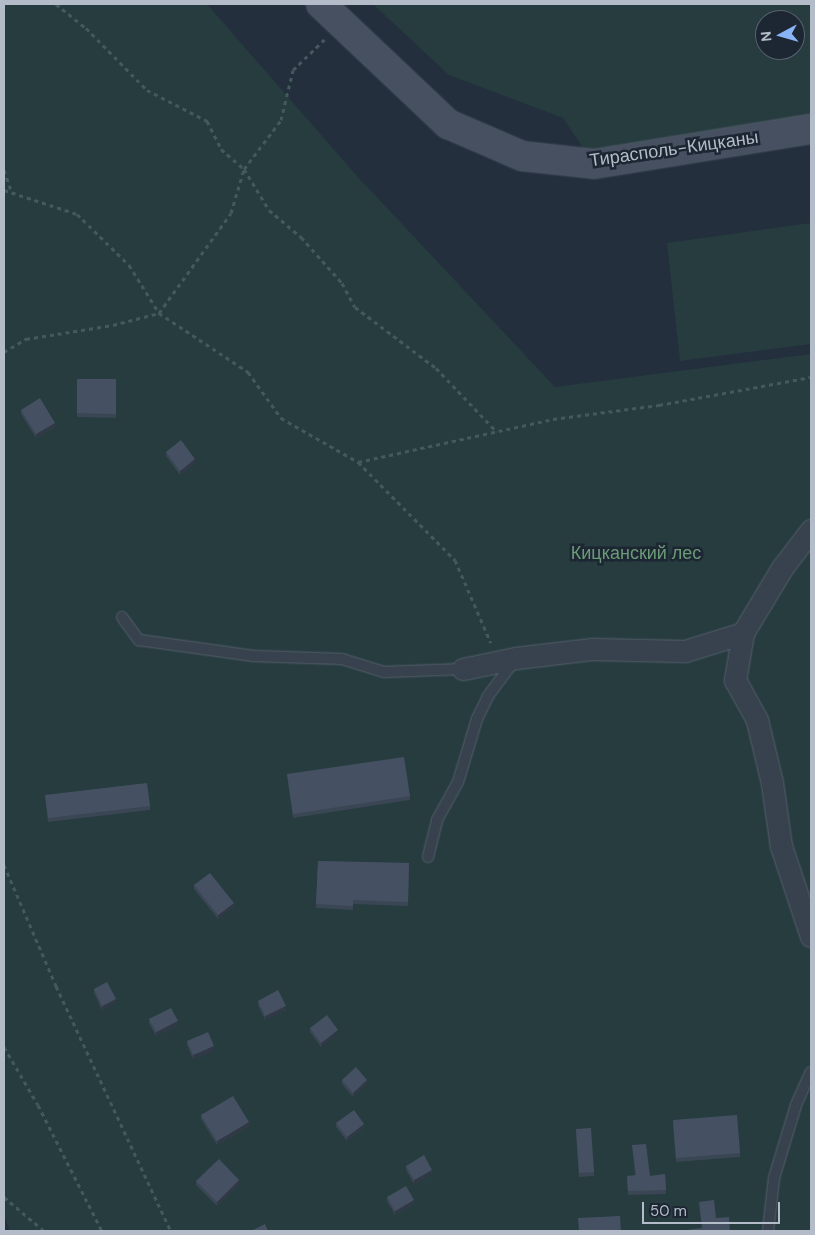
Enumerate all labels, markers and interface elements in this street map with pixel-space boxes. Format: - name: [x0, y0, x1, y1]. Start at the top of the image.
- north arrow: [755, 10, 805, 60]
- text: N: [757, 30, 776, 42]
- street label: Тирасполь-Кицканы: [588, 126, 760, 172]
- park label: Кицканский лес: [571, 542, 701, 564]
- scale bar: [645, 1192, 782, 1224]
- text: 50 m: [650, 1201, 687, 1221]

